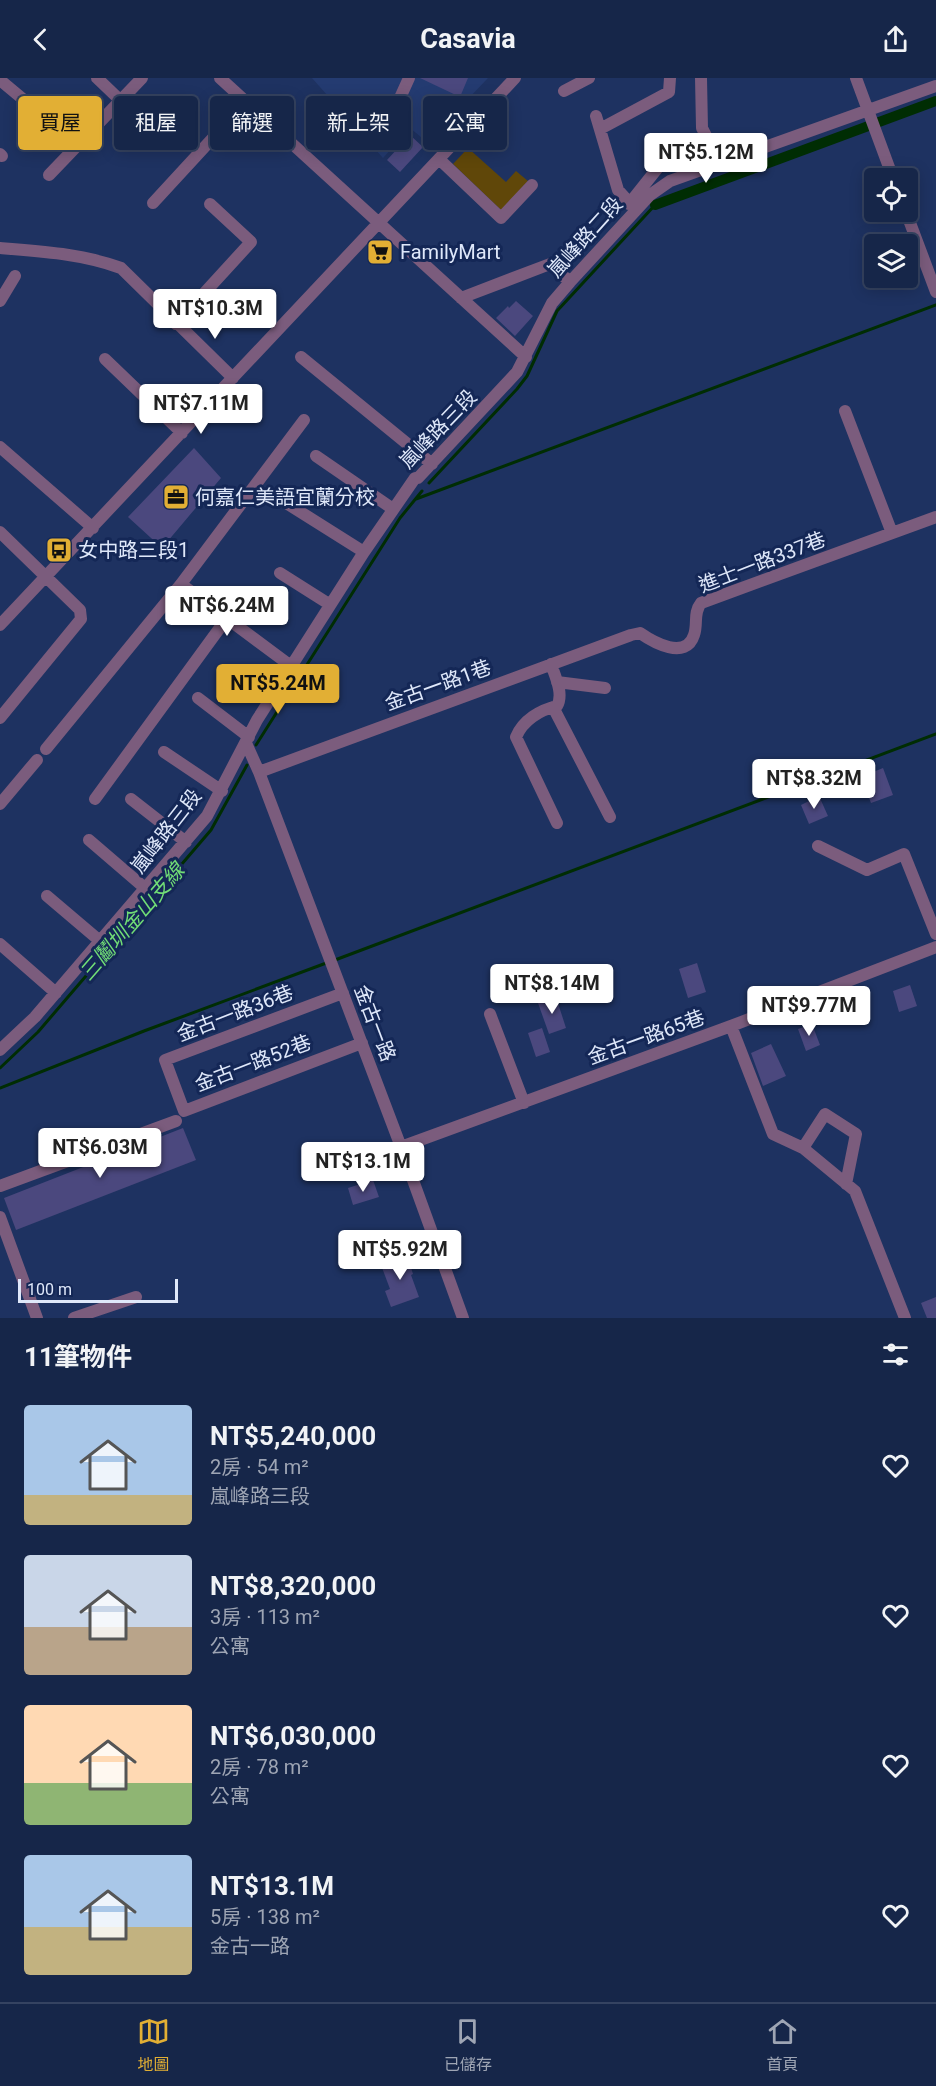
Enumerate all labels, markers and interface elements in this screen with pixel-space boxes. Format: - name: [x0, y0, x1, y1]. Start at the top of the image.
- icon: back: [24, 23, 57, 56]
- text: Casavia: [420, 23, 516, 55]
- icon: share: [879, 23, 912, 56]
- chip: 買屋: [18, 96, 102, 150]
- chip: 租屋: [114, 96, 198, 150]
- chip: 篩選: [210, 96, 294, 150]
- chip: 新上架: [306, 96, 411, 150]
- chip: 公寓: [423, 96, 507, 150]
- pin: NT$5.12M: [644, 133, 768, 184]
- text: NT$5.12M: [658, 140, 754, 164]
- map controls: [864, 168, 918, 288]
- button: locate: [864, 168, 918, 222]
- street label: 嵐峰路二段: [543, 192, 627, 282]
- button: layers: [864, 234, 918, 288]
- supermarket icon: FamilyMart: [365, 237, 395, 267]
- place label: FamilyMart: [400, 240, 500, 264]
- pin: NT$10.3M: [153, 289, 277, 340]
- text: NT$10.3M: [167, 296, 263, 320]
- pin: NT$7.11M: [139, 384, 263, 435]
- street label: 嵐峰路三段: [395, 385, 481, 473]
- text: NT$7.11M: [153, 391, 249, 415]
- office icon: 何嘉仁美語宜蘭分校: [161, 482, 191, 512]
- place label: 何嘉仁美語宜蘭分校: [195, 485, 375, 509]
- street label: 進士一路337巷: [695, 527, 829, 597]
- bus stop icon: 女中路三段1: [44, 535, 74, 565]
- place label: 女中路三段1: [78, 538, 189, 562]
- pin: NT$6.24M: [165, 586, 289, 637]
- text: NT$6.24M: [179, 593, 275, 617]
- street label: 金古一路1巷: [382, 655, 494, 715]
- pin: NT$5.24M: [216, 664, 340, 715]
- text: NT$5.24M: [230, 671, 326, 695]
- pin: NT$8.32M: [752, 759, 876, 810]
- text: NT$8.32M: [766, 766, 862, 790]
- street label: 嵐峰路三段: [126, 784, 206, 878]
- water label: 三鬮圳金山支線: [75, 857, 191, 985]
- pin: NT$8.14M: [490, 964, 614, 1015]
- text: NT$8.14M: [504, 971, 600, 995]
- street label: 金古一路36巷: [174, 980, 296, 1046]
- street label: 金古一路: [349, 981, 401, 1065]
- pin: NT$9.77M: [747, 986, 871, 1037]
- text: NT$9.77M: [761, 993, 857, 1017]
- street label: 金古一路65巷: [584, 1005, 708, 1069]
- street label: 金古一路52巷: [192, 1030, 314, 1096]
- pin: NT$6.03M: [38, 1128, 162, 1179]
- text: NT$6.03M: [52, 1135, 148, 1159]
- pin: NT$13.1M: [301, 1142, 425, 1193]
- text: NT$13.1M: [315, 1149, 411, 1173]
- pin: NT$5.92M: [338, 1230, 462, 1281]
- text: NT$5.92M: [352, 1237, 448, 1261]
- scale bar: [18, 1276, 178, 1304]
- text: 100 m: [27, 1280, 72, 1299]
- icon: filters: [879, 1338, 912, 1371]
- text: 11筆物件: [24, 1342, 132, 1372]
- text: NT$5,240,000: [210, 1421, 376, 1451]
- icon: home: [72, 1429, 144, 1501]
- icon: heart: [879, 1449, 912, 1482]
- text: 2房 · 54 m²: [210, 1455, 309, 1479]
- text: 嵐峰路三段: [210, 1484, 310, 1508]
- text: NT$8,320,000: [210, 1571, 376, 1601]
- icon: home: [72, 1579, 144, 1651]
- icon: heart: [879, 1599, 912, 1632]
- text: 3房 · 113 m²: [210, 1605, 320, 1629]
- text: 公寓: [210, 1634, 250, 1658]
- text: NT$6,030,000: [210, 1721, 376, 1751]
- icon: home: [72, 1729, 144, 1801]
- icon: heart: [879, 1749, 912, 1782]
- text: 2房 · 78 m²: [210, 1755, 309, 1779]
- text: 公寓: [210, 1784, 250, 1808]
- text: NT$13.1M: [210, 1871, 334, 1901]
- icon: home: [72, 1879, 144, 1951]
- icon: heart: [879, 1899, 912, 1932]
- text: 5房 · 138 m²: [210, 1905, 320, 1929]
- text: 金古一路: [210, 1934, 290, 1958]
- tab: 地圖: [137, 2015, 170, 2075]
- tab: 已儲存: [444, 2015, 492, 2075]
- tab: 首頁: [766, 2015, 799, 2075]

